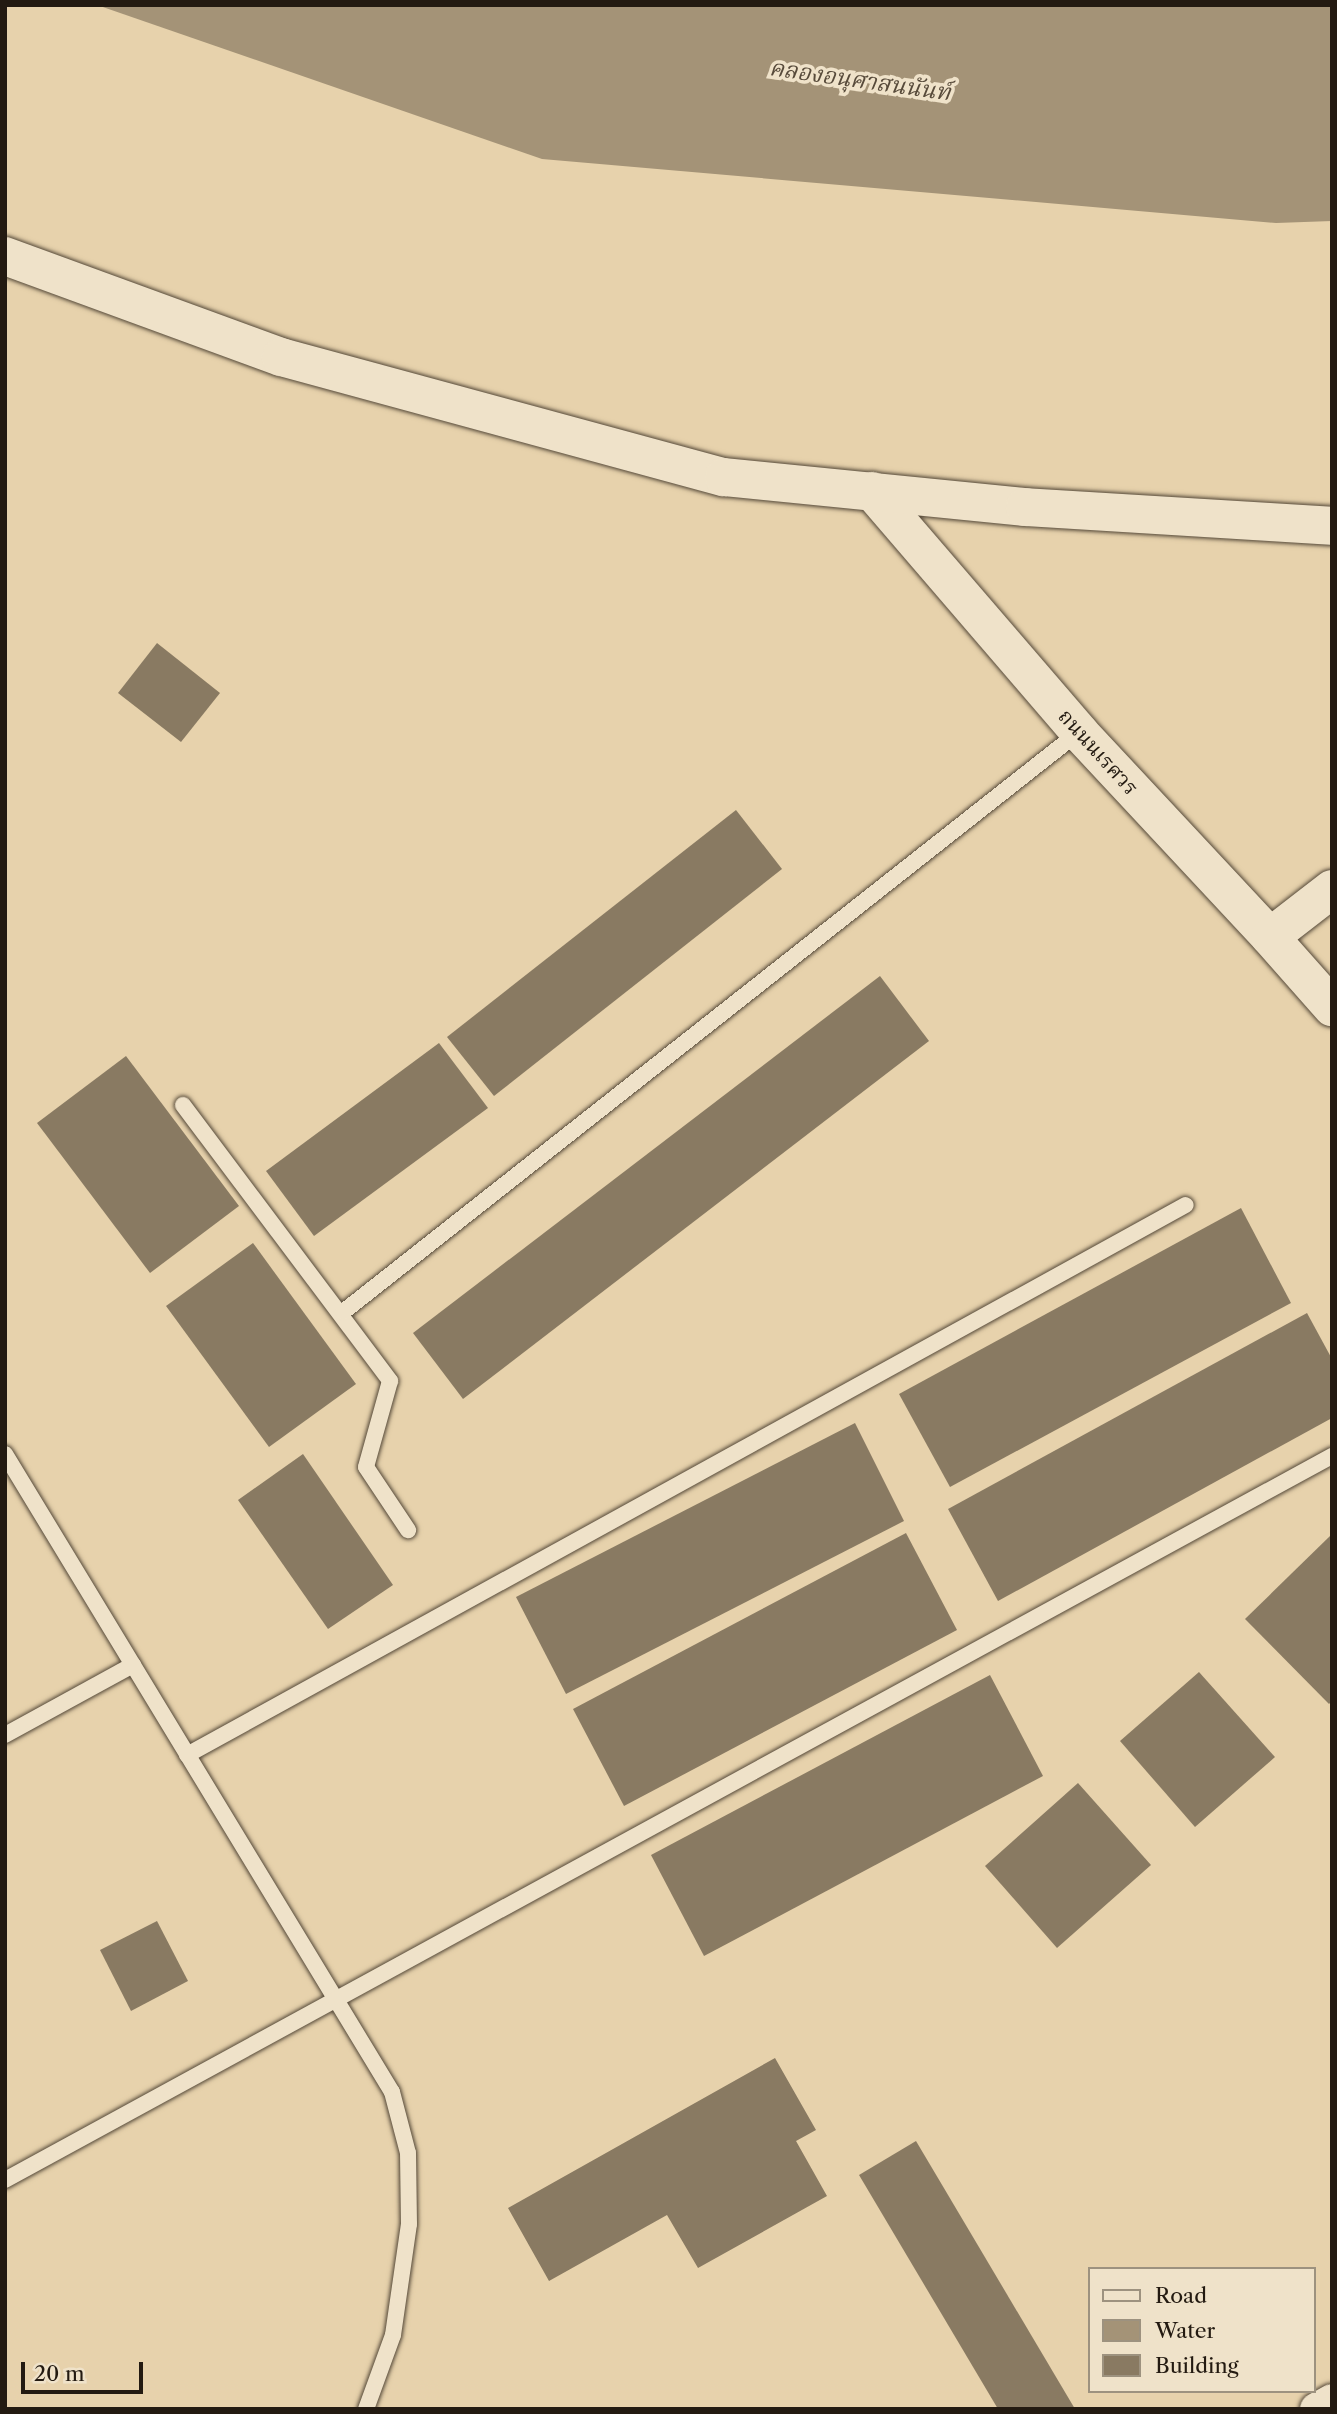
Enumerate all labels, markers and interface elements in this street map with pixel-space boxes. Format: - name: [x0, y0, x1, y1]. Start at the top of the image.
- water label: คลองอนุศาสนนันท์: [768, 54, 952, 106]
- street label: ถนนนเรศวร: [1053, 704, 1143, 800]
- legend: [1088, 2267, 1316, 2393]
- text: Road: [1155, 2283, 1207, 2308]
- text: Water: [1155, 2318, 1215, 2343]
- scale bar: [24, 2348, 147, 2392]
- text: Building: [1155, 2353, 1239, 2378]
- text: 20 m: [34, 2361, 85, 2386]

